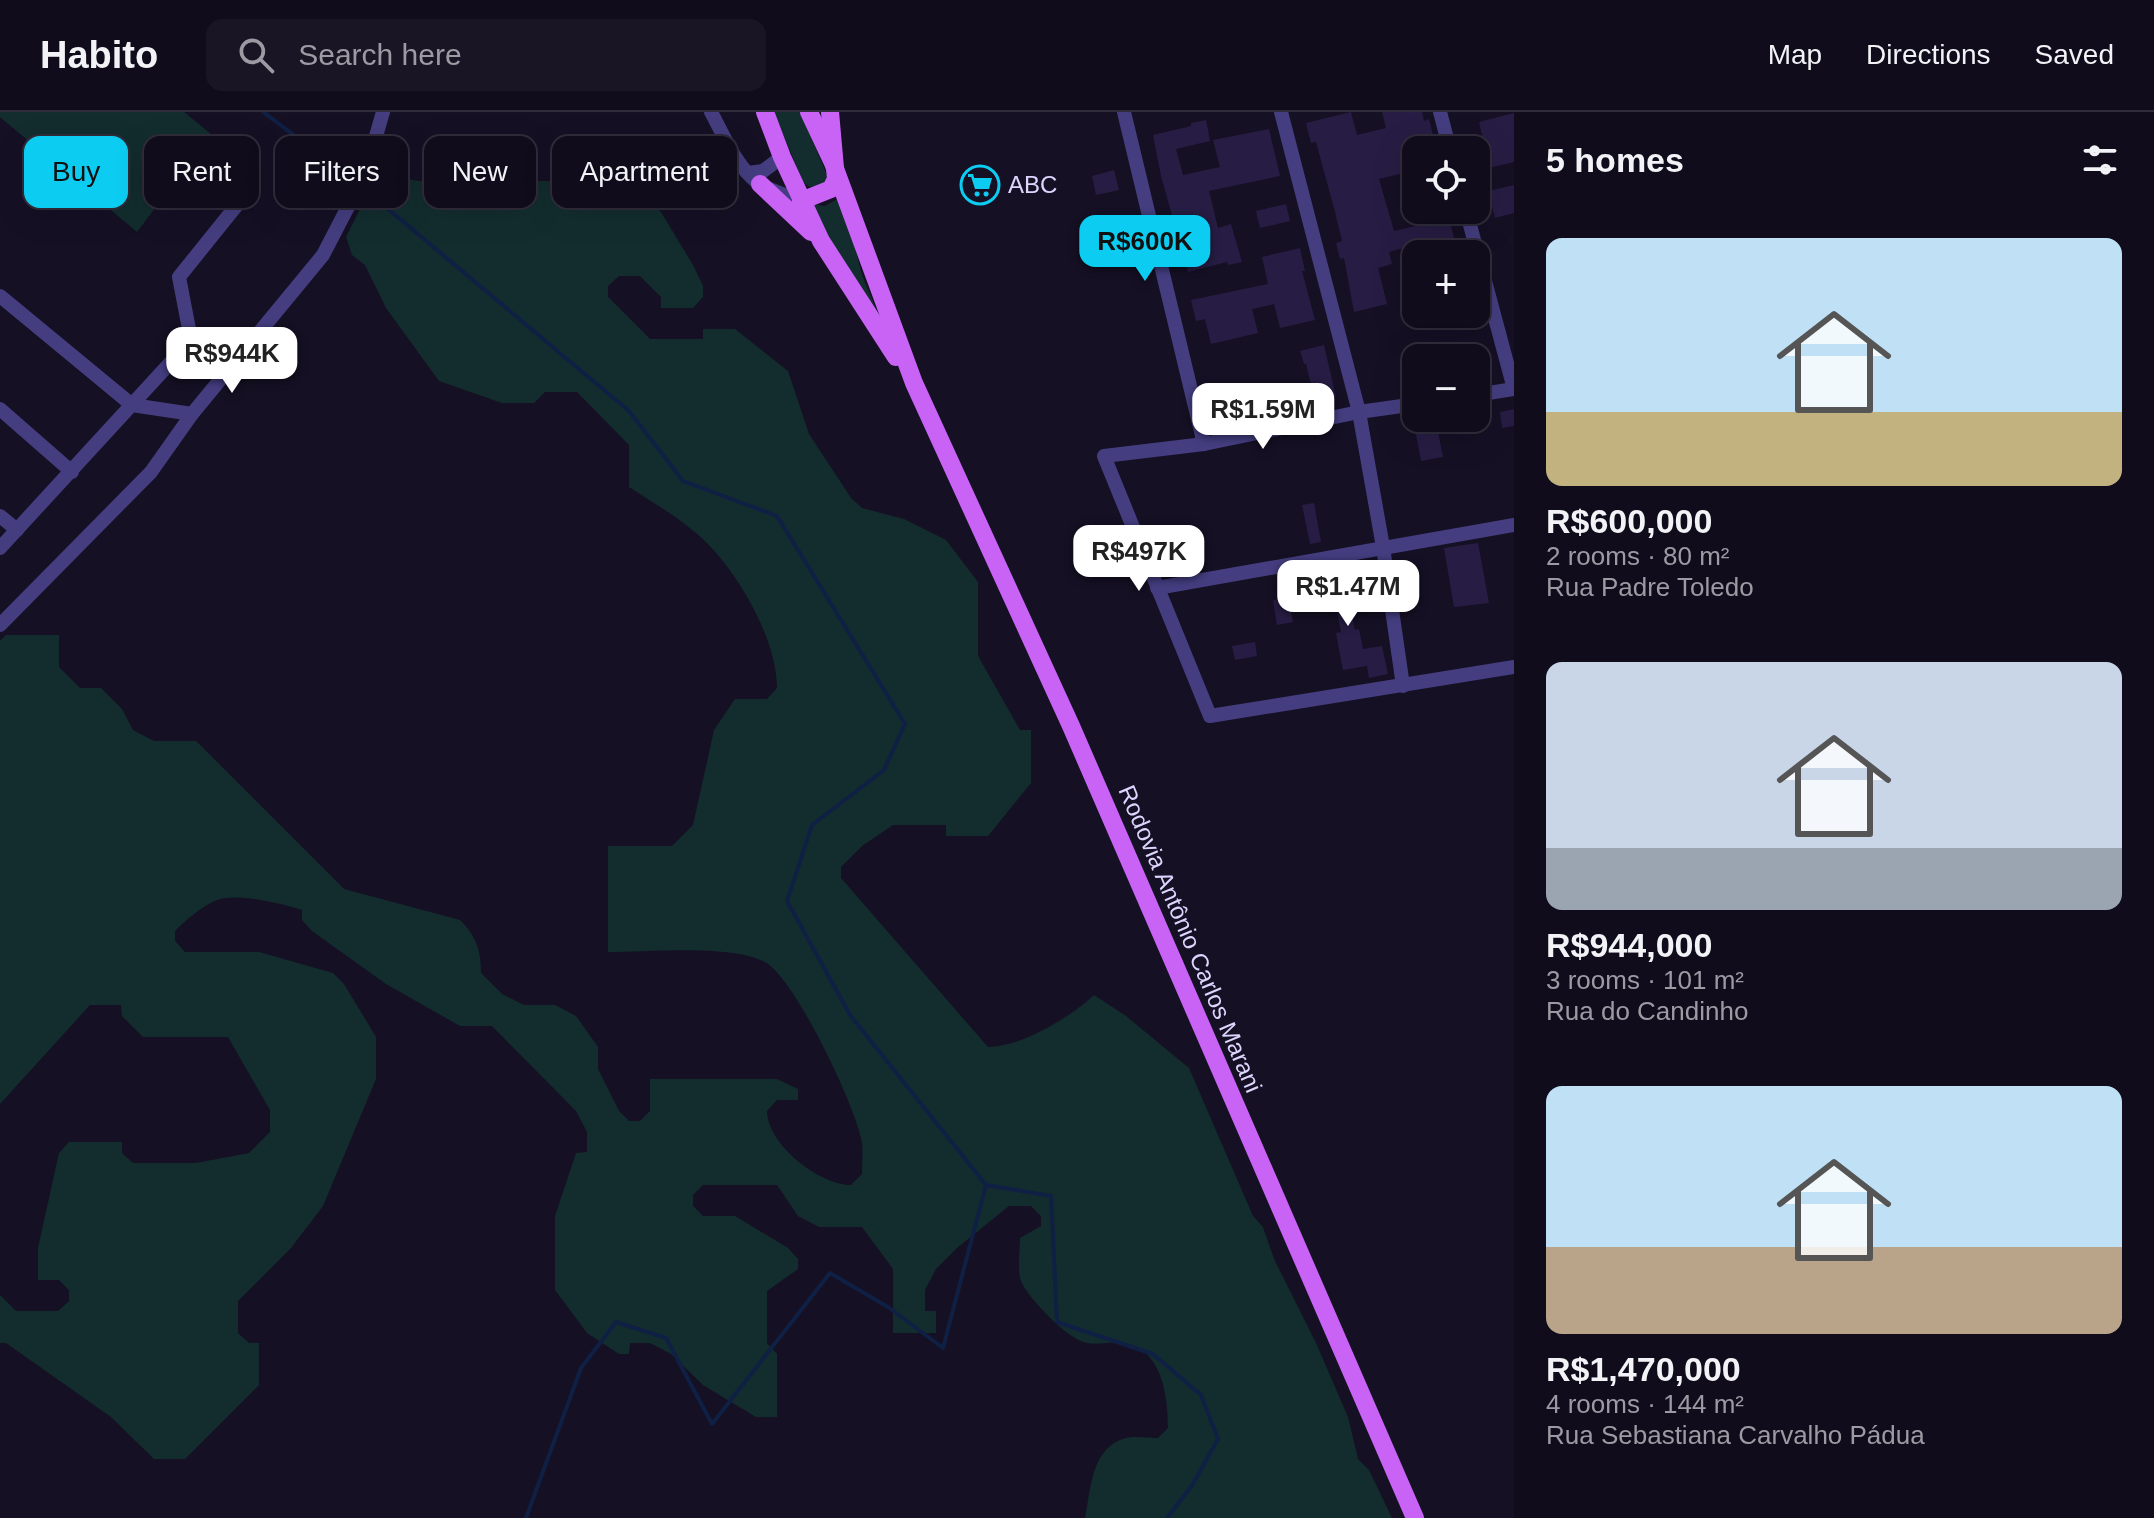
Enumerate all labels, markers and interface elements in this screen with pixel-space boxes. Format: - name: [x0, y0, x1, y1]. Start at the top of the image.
- search box: [206, 19, 766, 91]
- icon: search: [234, 33, 278, 77]
- text: Habito: [40, 34, 158, 76]
- text: Search here: [298, 38, 462, 71]
- text: Map: [1768, 39, 1822, 70]
- text: Directions: [1866, 39, 1991, 70]
- text: Saved: [2035, 39, 2114, 70]
- chip: Buy: [24, 136, 128, 208]
- chip: Rent: [144, 136, 259, 208]
- chip: Filters: [275, 136, 408, 208]
- chip: New: [424, 136, 536, 208]
- chip: Apartment: [552, 136, 737, 208]
- map controls: [1402, 136, 1490, 432]
- button: locate: [1402, 136, 1490, 224]
- icon: filters: [2078, 138, 2122, 182]
- text: 5 homes: [1546, 141, 1684, 179]
- supermarket icon: ABC: [959, 164, 1001, 206]
- place label: ABC: [1008, 171, 1057, 198]
- pin: R$600K: [1080, 215, 1210, 283]
- text: R$600K: [1097, 226, 1193, 256]
- button: +: [1402, 240, 1490, 328]
- icon: home: [1762, 290, 1906, 434]
- pin: R$944K: [167, 327, 297, 395]
- text: R$944K: [184, 338, 280, 368]
- button: −: [1402, 344, 1490, 432]
- pin: R$1.59M: [1189, 383, 1337, 451]
- text: R$1.59M: [1210, 394, 1316, 424]
- text: R$600,000: [1546, 502, 1712, 540]
- pin: R$497K: [1074, 525, 1204, 593]
- text: R$497K: [1091, 536, 1187, 566]
- text: 2 rooms · 80 m²: [1546, 541, 1730, 571]
- pin: R$1.47M: [1274, 560, 1422, 628]
- text: R$1.47M: [1295, 571, 1401, 601]
- text: Rua Padre Toledo: [1546, 572, 1754, 602]
- icon: home: [1762, 714, 1906, 858]
- street label: Rodovia Antônio Carlos Marani: [1113, 781, 1268, 1096]
- text: R$944,000: [1546, 926, 1712, 964]
- text: 3 rooms · 101 m²: [1546, 965, 1744, 995]
- text: Rua do Candinho: [1546, 996, 1748, 1026]
- icon: home: [1762, 1138, 1906, 1282]
- text: R$1,470,000: [1546, 1350, 1741, 1388]
- text: 4 rooms · 144 m²: [1546, 1389, 1744, 1419]
- text: Rua Sebastiana Carvalho Pádua: [1546, 1420, 1925, 1450]

